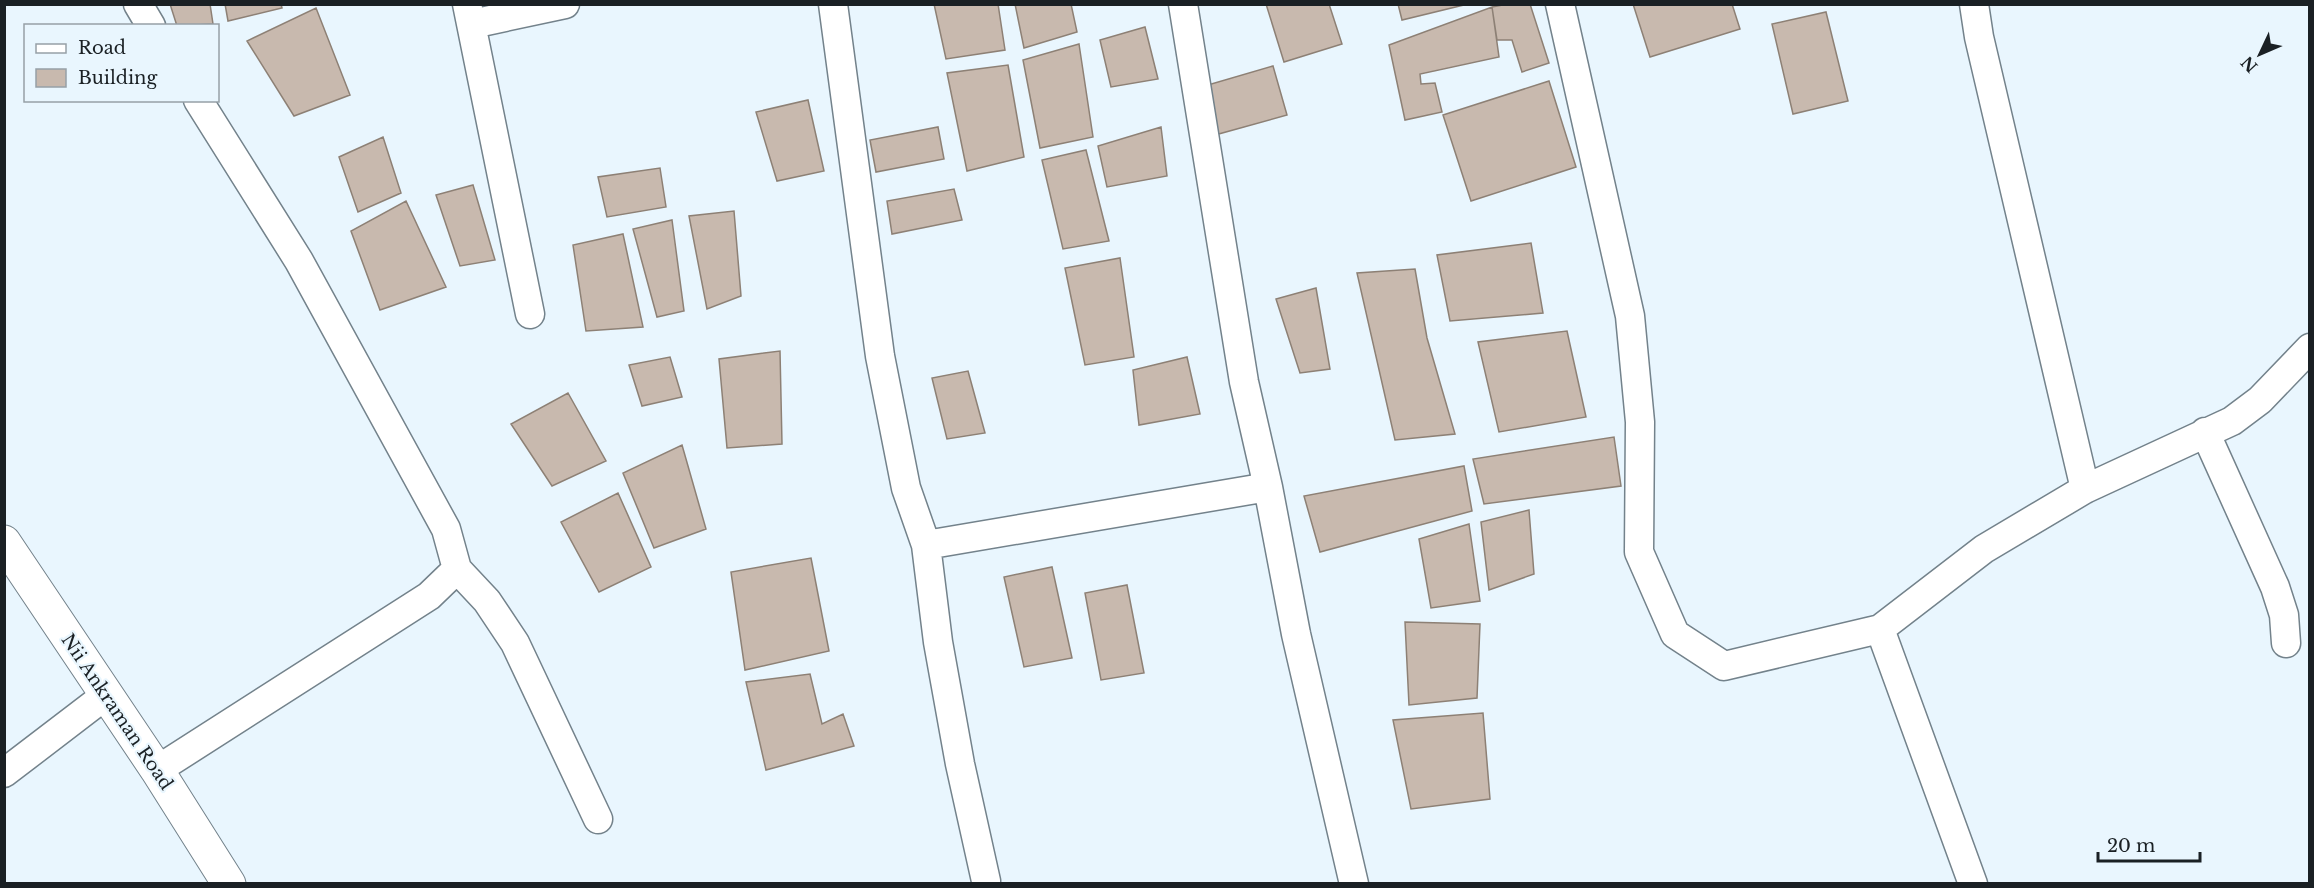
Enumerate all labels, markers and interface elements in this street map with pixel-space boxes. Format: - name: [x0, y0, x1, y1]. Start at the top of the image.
- legend: [24, 24, 219, 102]
- north arrow: [2230, 24, 2290, 84]
- text: Road: [78, 37, 126, 59]
- text: N: [2237, 52, 2262, 77]
- text: Building: [78, 67, 157, 89]
- street label: Nii Ankraman Road: [57, 630, 177, 794]
- scale bar: [2098, 825, 2200, 863]
- text: 20 m: [2107, 835, 2155, 857]

